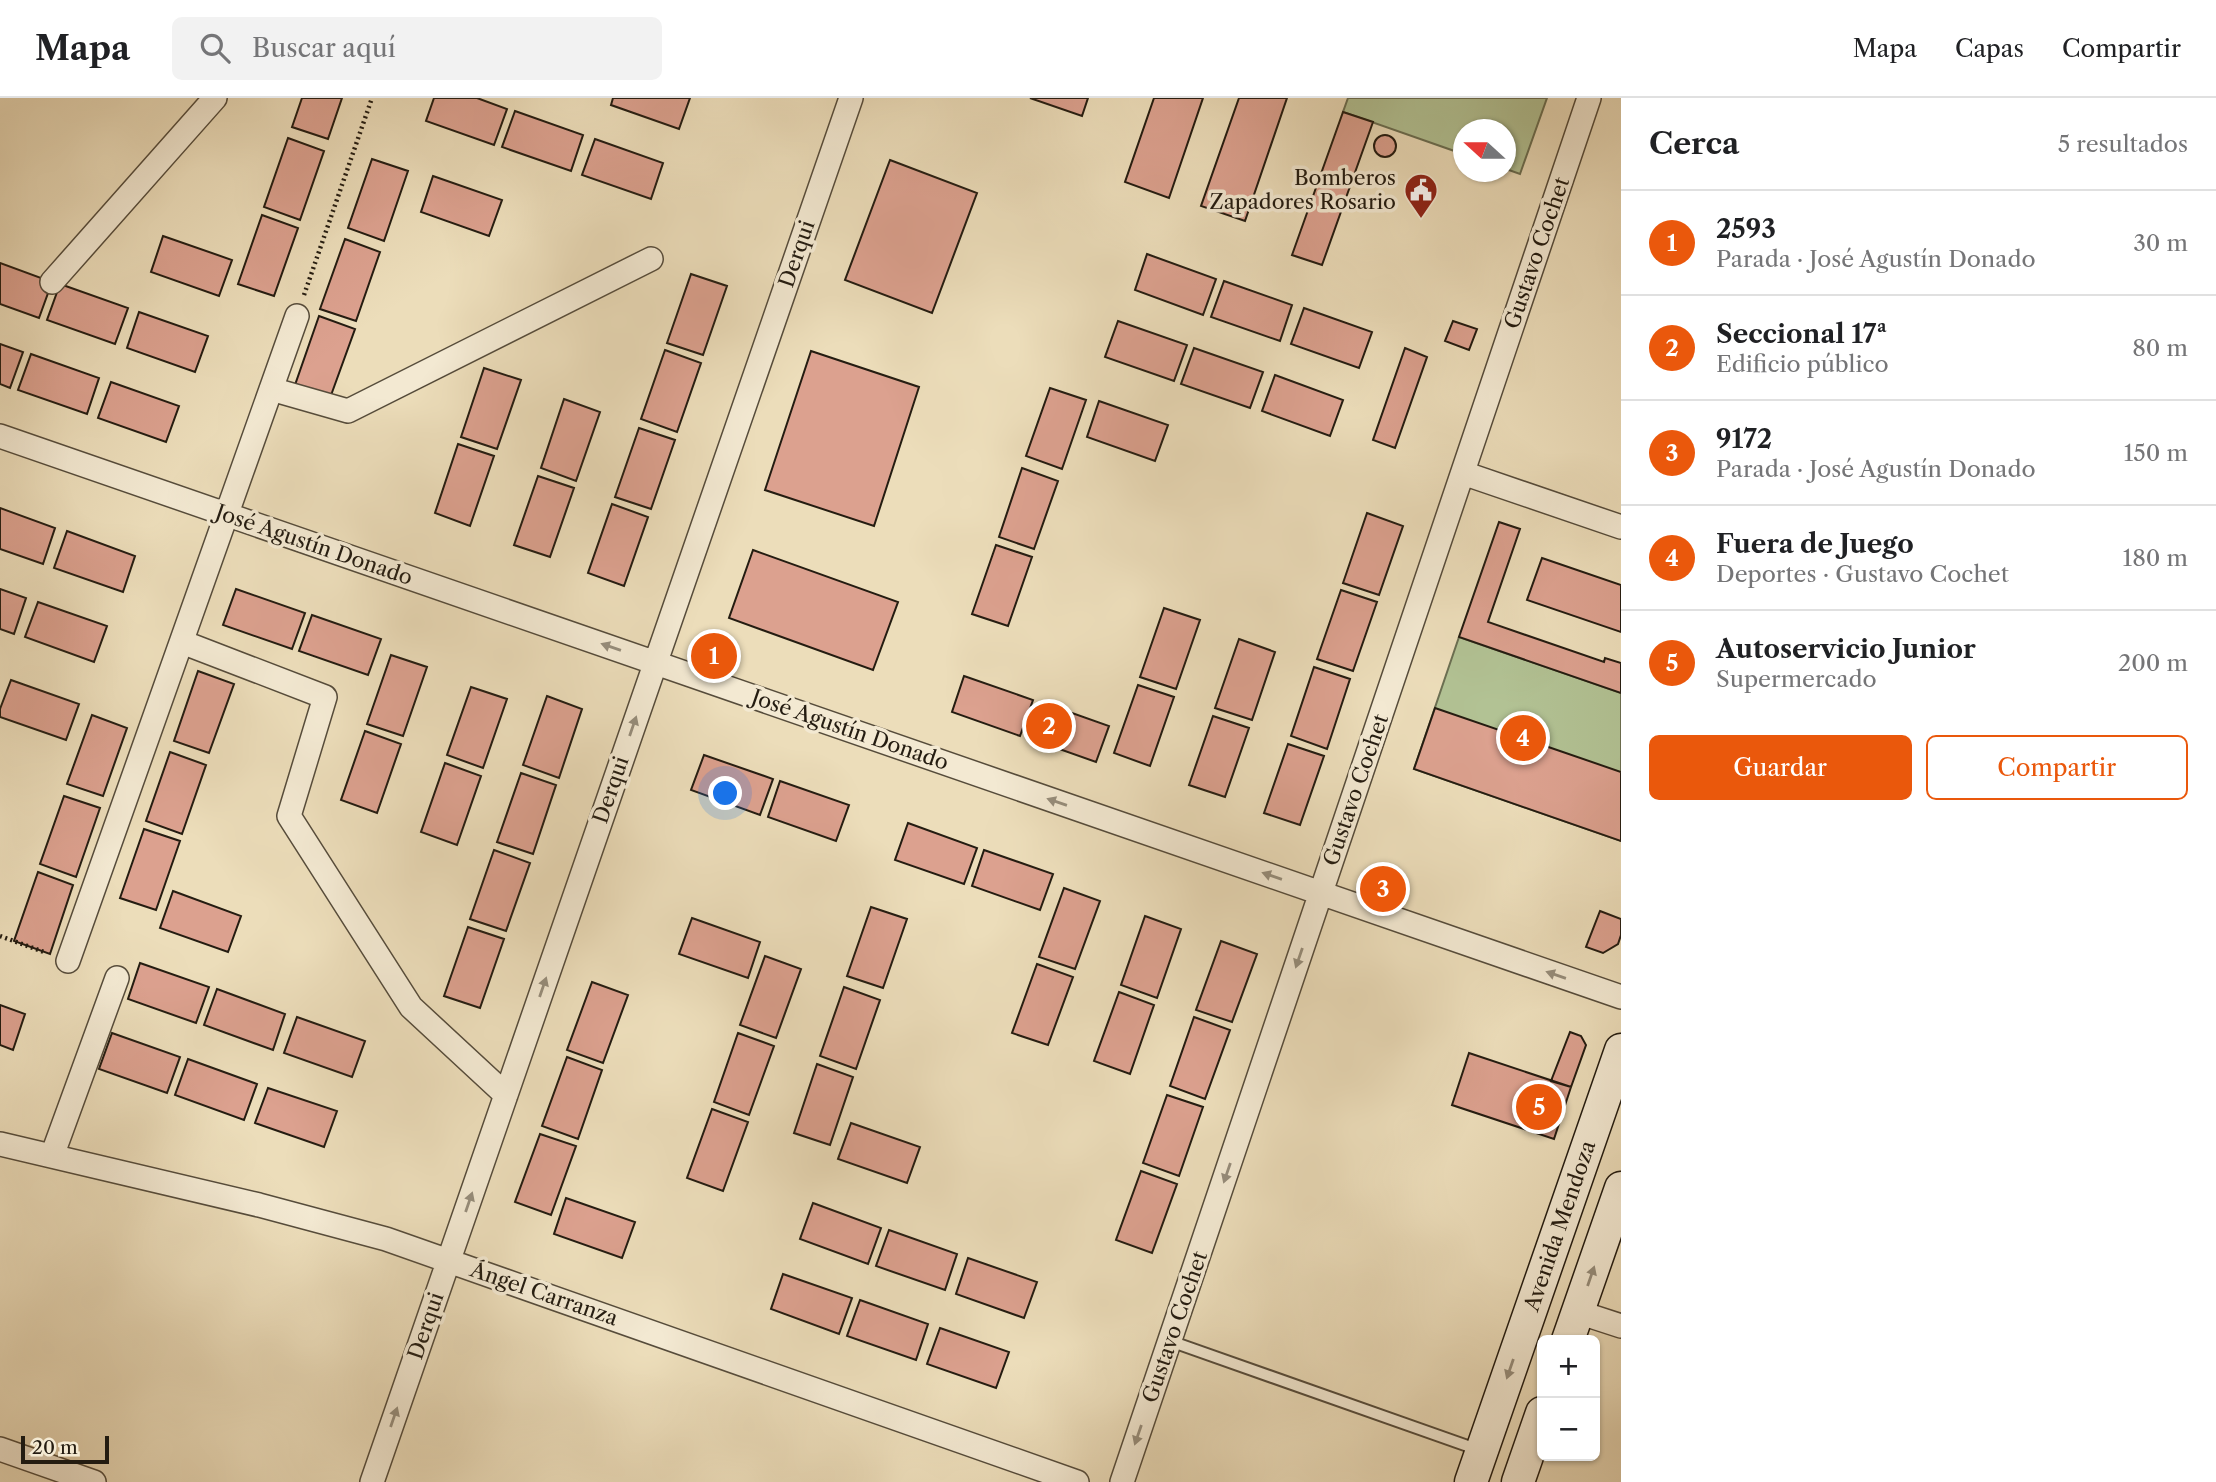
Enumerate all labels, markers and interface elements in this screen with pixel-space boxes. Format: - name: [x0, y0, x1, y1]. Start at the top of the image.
- search box: [172, 17, 662, 80]
- text: Mapa: [35, 28, 130, 69]
- icon: search: [196, 29, 234, 67]
- text: Buscar aquí: [252, 32, 396, 64]
- text: Mapa: [1853, 34, 1917, 63]
- text: Capas: [1955, 34, 2024, 63]
- text: Compartir: [2062, 34, 2181, 63]
- north arrow: [1453, 119, 1516, 182]
- text: Cerca: [1649, 125, 1739, 162]
- text: 5 resultados: [2058, 130, 2188, 158]
- place label: Bomberos Zapadores Rosario: [1210, 165, 1396, 214]
- public building icon: Bomberos Zapadores Rosario: [1402, 171, 1440, 220]
- street label: Gustavo Cochet: [1499, 173, 1574, 332]
- text: 2593: [1716, 213, 1776, 245]
- street label: Derqui: [773, 217, 820, 291]
- text: 1: [1667, 229, 1677, 257]
- text: 30 m: [2133, 229, 2188, 257]
- text: Parada · José Agustín Donado: [1716, 245, 2036, 273]
- text: Seccional 17ª: [1716, 318, 1887, 350]
- text: 2: [1665, 334, 1679, 362]
- text: 80 m: [2132, 334, 2188, 362]
- text: Edificio público: [1716, 350, 1889, 378]
- text: 9172: [1716, 423, 1772, 455]
- text: 3: [1666, 439, 1679, 467]
- text: 150 m: [2124, 439, 2188, 467]
- text: Parada · José Agustín Donado: [1716, 455, 2036, 483]
- street label: José Agustín Donado: [210, 498, 416, 590]
- text: Fuera de Juego: [1716, 528, 1914, 560]
- text: 4: [1665, 544, 1679, 572]
- text: 180 m: [2123, 544, 2188, 572]
- text: Deportes · Gustavo Cochet: [1716, 560, 2009, 588]
- pin: 1: [691, 630, 737, 682]
- text: Autoservicio Junior: [1716, 633, 1976, 665]
- one-way arrow: [600, 641, 621, 652]
- text: 5: [1666, 649, 1678, 677]
- text: 200 m: [2118, 649, 2188, 677]
- text: Supermercado: [1716, 665, 1877, 693]
- street label: José Agustín Donado: [746, 683, 952, 775]
- pin: 2: [1026, 700, 1072, 752]
- street label: Gustavo Cochet: [1318, 710, 1393, 869]
- pin: 4: [1500, 712, 1546, 764]
- one-way arrow: [628, 716, 639, 737]
- button: Guardar: [1649, 735, 1912, 800]
- button: Compartir: [1926, 735, 2188, 800]
- street label: Derqui: [587, 753, 634, 827]
- your location: [708, 776, 742, 810]
- one-way arrow: [1047, 796, 1068, 807]
- pin: 3: [1360, 863, 1406, 915]
- one-way arrow: [1262, 870, 1283, 881]
- one-way arrow: [1293, 947, 1304, 968]
- one-way arrow: [1546, 969, 1567, 980]
- one-way arrow: [538, 977, 549, 998]
- pin: 5: [1516, 1081, 1562, 1133]
- street label: Avenida Mendoza: [1518, 1136, 1601, 1315]
- one-way arrow: [1221, 1163, 1232, 1184]
- one-way arrow: [464, 1192, 475, 1213]
- street label: Gustavo Cochet: [1137, 1247, 1212, 1406]
- street label: Ángel Carranza: [466, 1256, 622, 1331]
- one-way arrow: [1586, 1265, 1597, 1286]
- street label: Derqui: [402, 1289, 449, 1363]
- map controls: [1537, 1335, 1600, 1461]
- button: +: [1537, 1335, 1600, 1398]
- one-way arrow: [1504, 1358, 1515, 1379]
- button: −: [1537, 1398, 1600, 1461]
- one-way arrow: [389, 1407, 400, 1428]
- one-way arrow: [1132, 1425, 1143, 1446]
- scale bar: [21, 1433, 108, 1465]
- text: 20 m: [32, 1436, 78, 1459]

